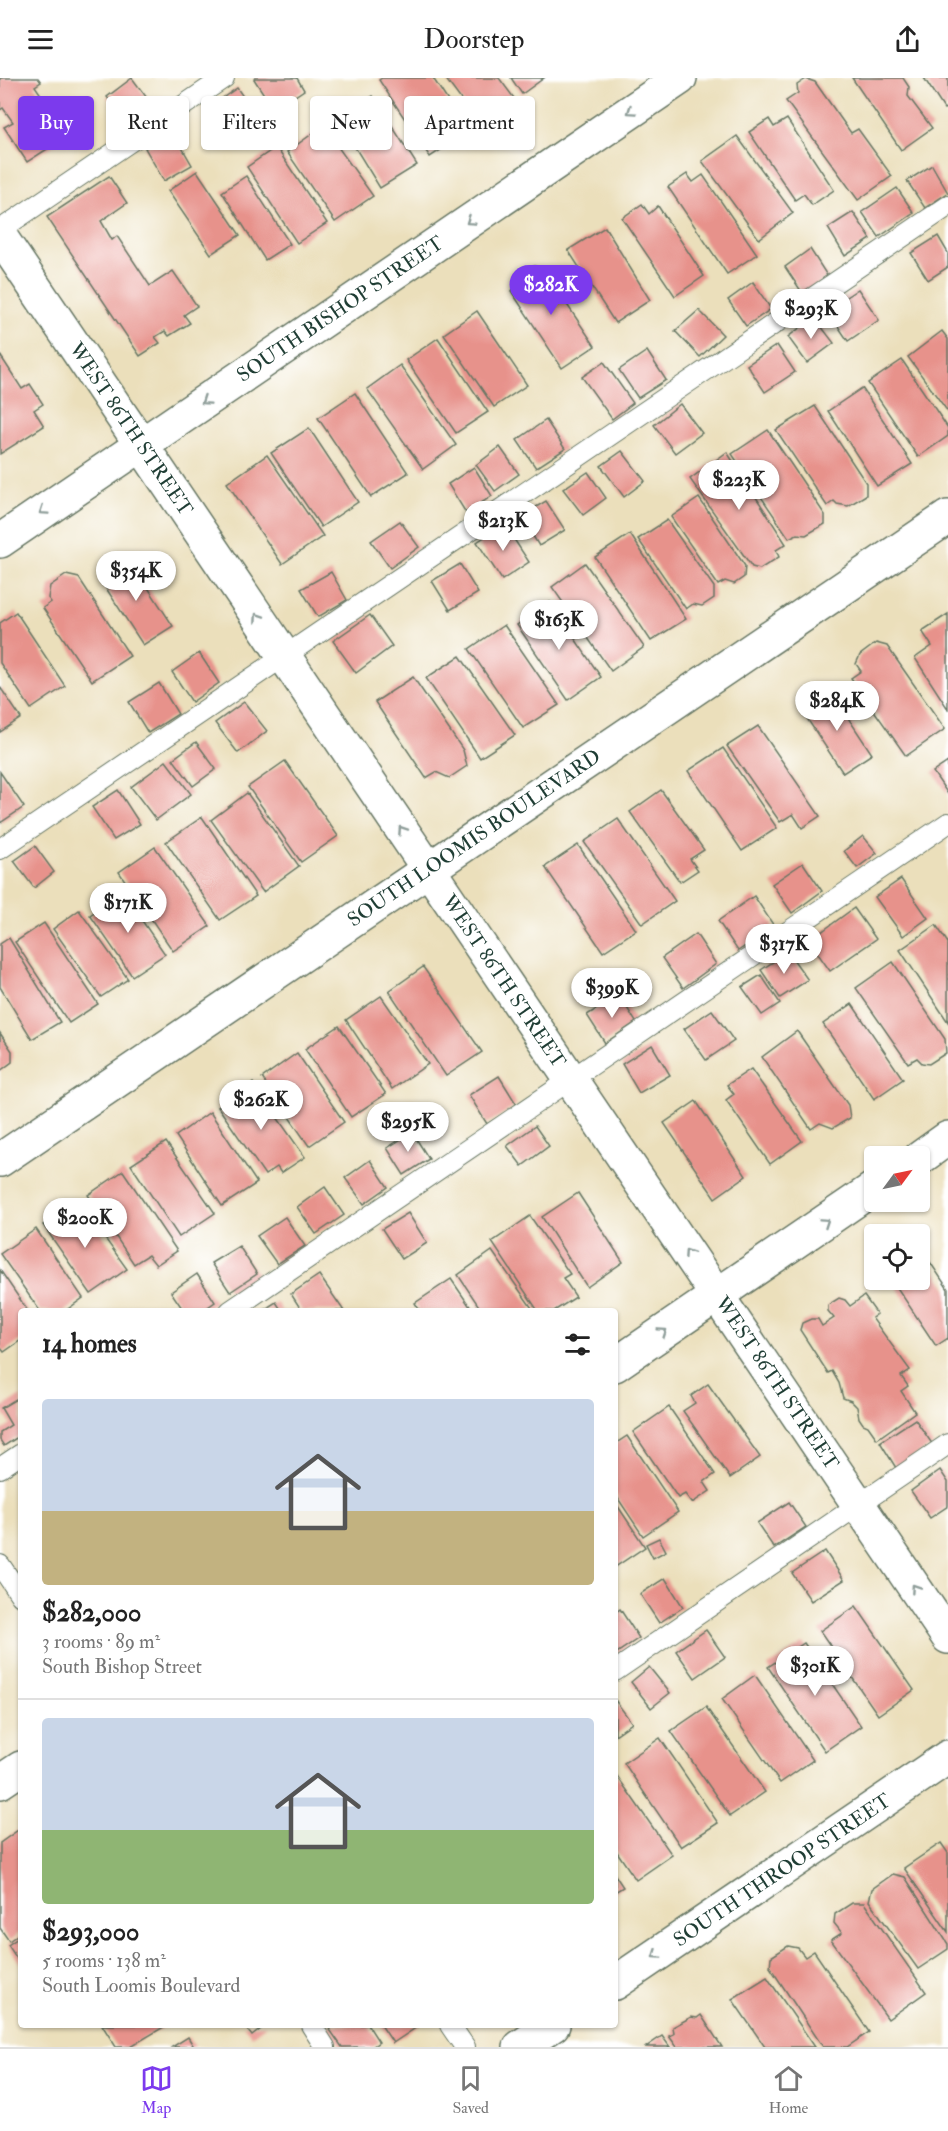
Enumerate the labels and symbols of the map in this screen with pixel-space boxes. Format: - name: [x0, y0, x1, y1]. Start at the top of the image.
- one-way arrow: [627, 104, 638, 115]
- one-way arrow: [466, 213, 476, 225]
- street label: SOUTH BISHOP STREET: [232, 230, 448, 388]
- pin: $282K: [509, 265, 593, 316]
- pin: $293K: [769, 289, 853, 340]
- street label: WEST 86TH STREET: [63, 337, 198, 521]
- one-way arrow: [200, 394, 211, 405]
- pin: $223K: [697, 460, 781, 511]
- pin: $213K: [461, 501, 545, 552]
- one-way arrow: [39, 504, 50, 515]
- pin: $354K: [94, 551, 178, 602]
- pin: $163K: [517, 600, 601, 651]
- one-way arrow: [254, 612, 265, 623]
- pin: $284K: [795, 681, 879, 732]
- street label: SOUTH LOOMIS BOULEVARD: [343, 744, 605, 932]
- one-way arrow: [398, 826, 409, 837]
- pin: $171K: [86, 883, 170, 934]
- street label: WEST 86TH STREET: [436, 889, 571, 1073]
- pin: $317K: [742, 924, 826, 975]
- pin: $399K: [570, 968, 654, 1019]
- pin: $262K: [219, 1080, 303, 1131]
- pin: $295K: [366, 1102, 450, 1153]
- north arrow: [864, 1146, 930, 1212]
- pin: $200K: [43, 1198, 127, 1249]
- one-way arrow: [818, 1218, 829, 1229]
- one-way arrow: [684, 1248, 695, 1259]
- street label: WEST 86TH STREET: [709, 1291, 844, 1475]
- one-way arrow: [657, 1328, 668, 1339]
- one-way arrow: [911, 1584, 922, 1595]
- pin: $301K: [773, 1646, 857, 1697]
- street label: SOUTH THROOP STREET: [669, 1788, 896, 1952]
- one-way arrow: [652, 1948, 663, 1959]

